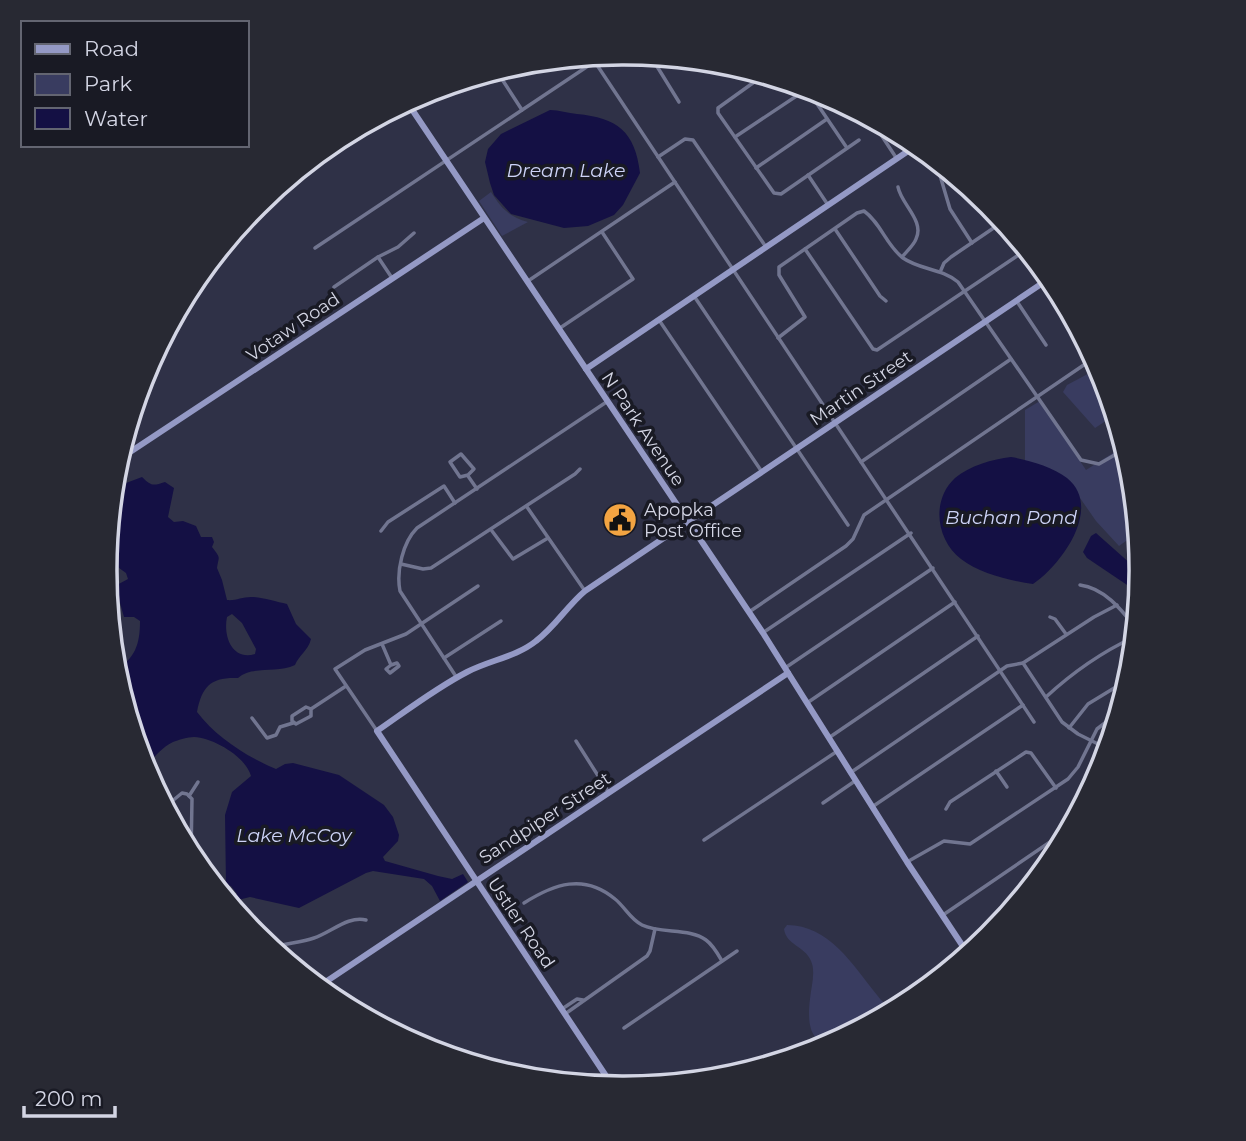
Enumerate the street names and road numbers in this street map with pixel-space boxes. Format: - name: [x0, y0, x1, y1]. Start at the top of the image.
- street label: Votaw Road: [242, 288, 344, 366]
- street label: Martin Street: [806, 346, 916, 430]
- street label: N Park Avenue: [597, 368, 689, 490]
- street label: Sandpiper Street: [475, 767, 615, 869]
- street label: Ustler Road: [483, 873, 559, 973]

